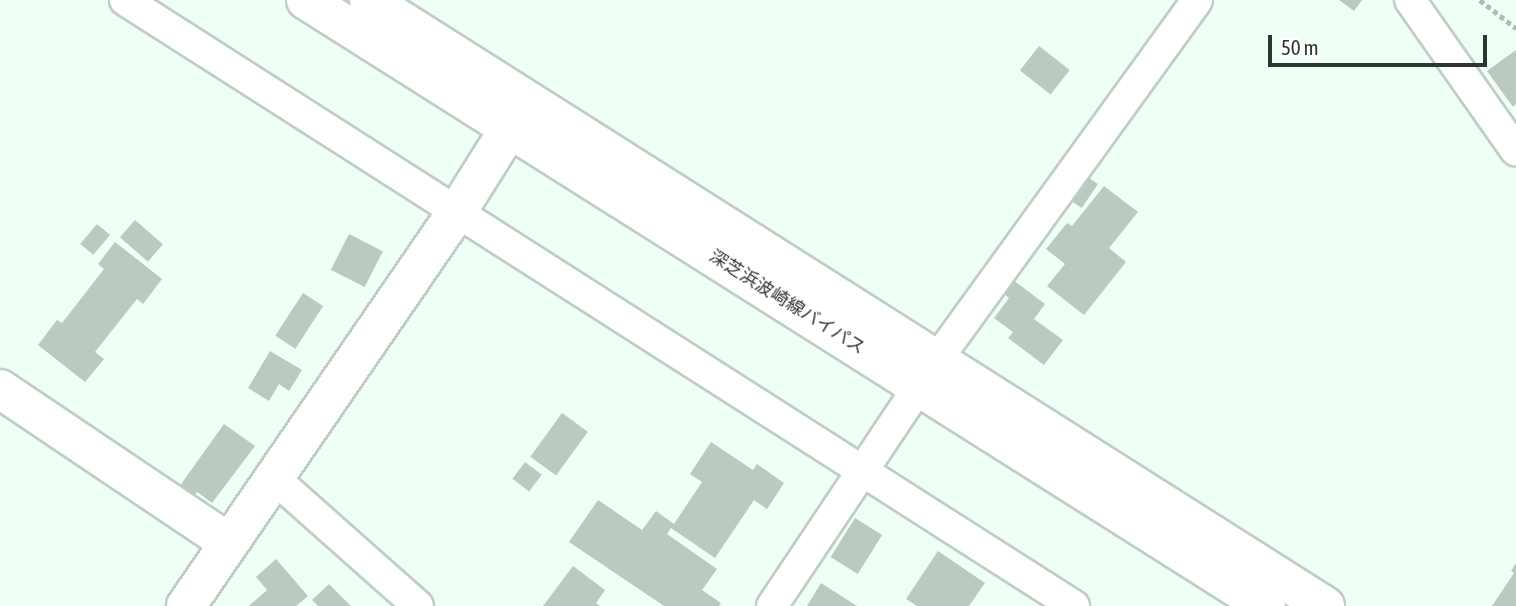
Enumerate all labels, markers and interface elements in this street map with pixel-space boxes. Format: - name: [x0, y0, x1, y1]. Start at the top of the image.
- scale bar: [1271, 21, 1490, 65]
- text: 50 m: [1281, 35, 1319, 59]
- street label: 深芝浜波崎線バイパス: [705, 245, 869, 359]

